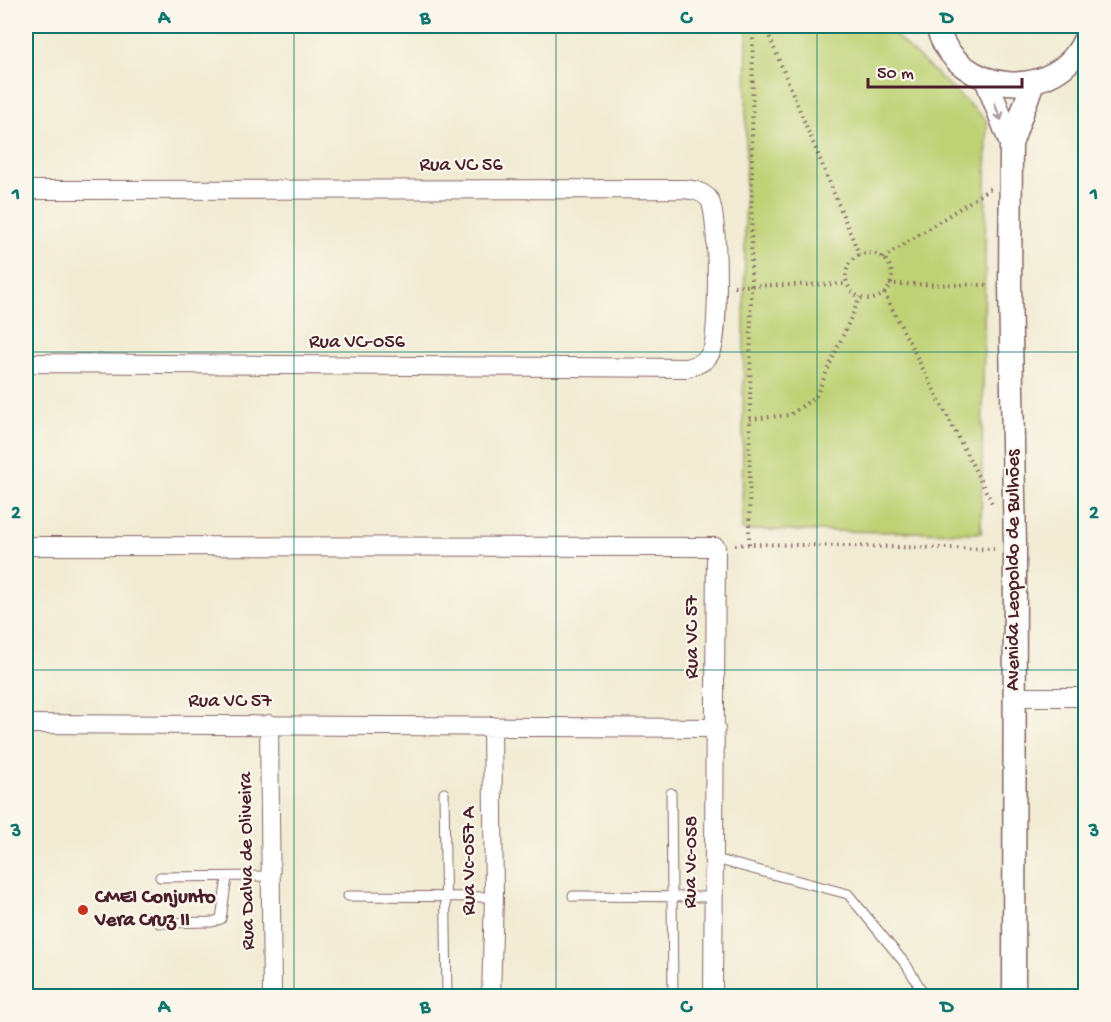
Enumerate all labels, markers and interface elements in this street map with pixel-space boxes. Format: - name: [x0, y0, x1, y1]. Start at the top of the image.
- text: A: [157, 8, 172, 31]
- text: B: [419, 8, 431, 31]
- text: C: [680, 8, 694, 31]
- text: D: [938, 8, 954, 31]
- scale bar: [868, 51, 1022, 89]
- text: 50 m: [877, 64, 914, 85]
- one-way arrow: [994, 102, 1005, 121]
- street label: Rua VC 56: [419, 155, 503, 178]
- text: 1: [11, 184, 20, 207]
- text: 1: [1089, 184, 1098, 207]
- street label: Rua VC-056: [309, 332, 406, 355]
- street label: Avenida Leopoldo de Bulhões: [1003, 449, 1026, 691]
- text: 2: [11, 503, 21, 526]
- text: 2: [1089, 503, 1099, 526]
- street label: Rua VC 57: [682, 595, 705, 679]
- street label: Rua VC 57: [188, 691, 272, 714]
- street label: Rua Dalva de Oliveira: [235, 771, 261, 950]
- street label: Rua Vc-057 A: [459, 805, 482, 915]
- street label: Rua Vc-058: [680, 815, 704, 909]
- text: 3: [10, 821, 21, 844]
- text: 3: [1088, 821, 1099, 844]
- place label: CMEI Conjunto Vera Cruz II: [94, 887, 216, 933]
- marker: CMEI Conjunto Vera Cruz II: [76, 903, 90, 917]
- text: A: [157, 997, 172, 1020]
- text: B: [419, 997, 431, 1020]
- text: C: [680, 997, 694, 1020]
- text: D: [938, 997, 954, 1020]

